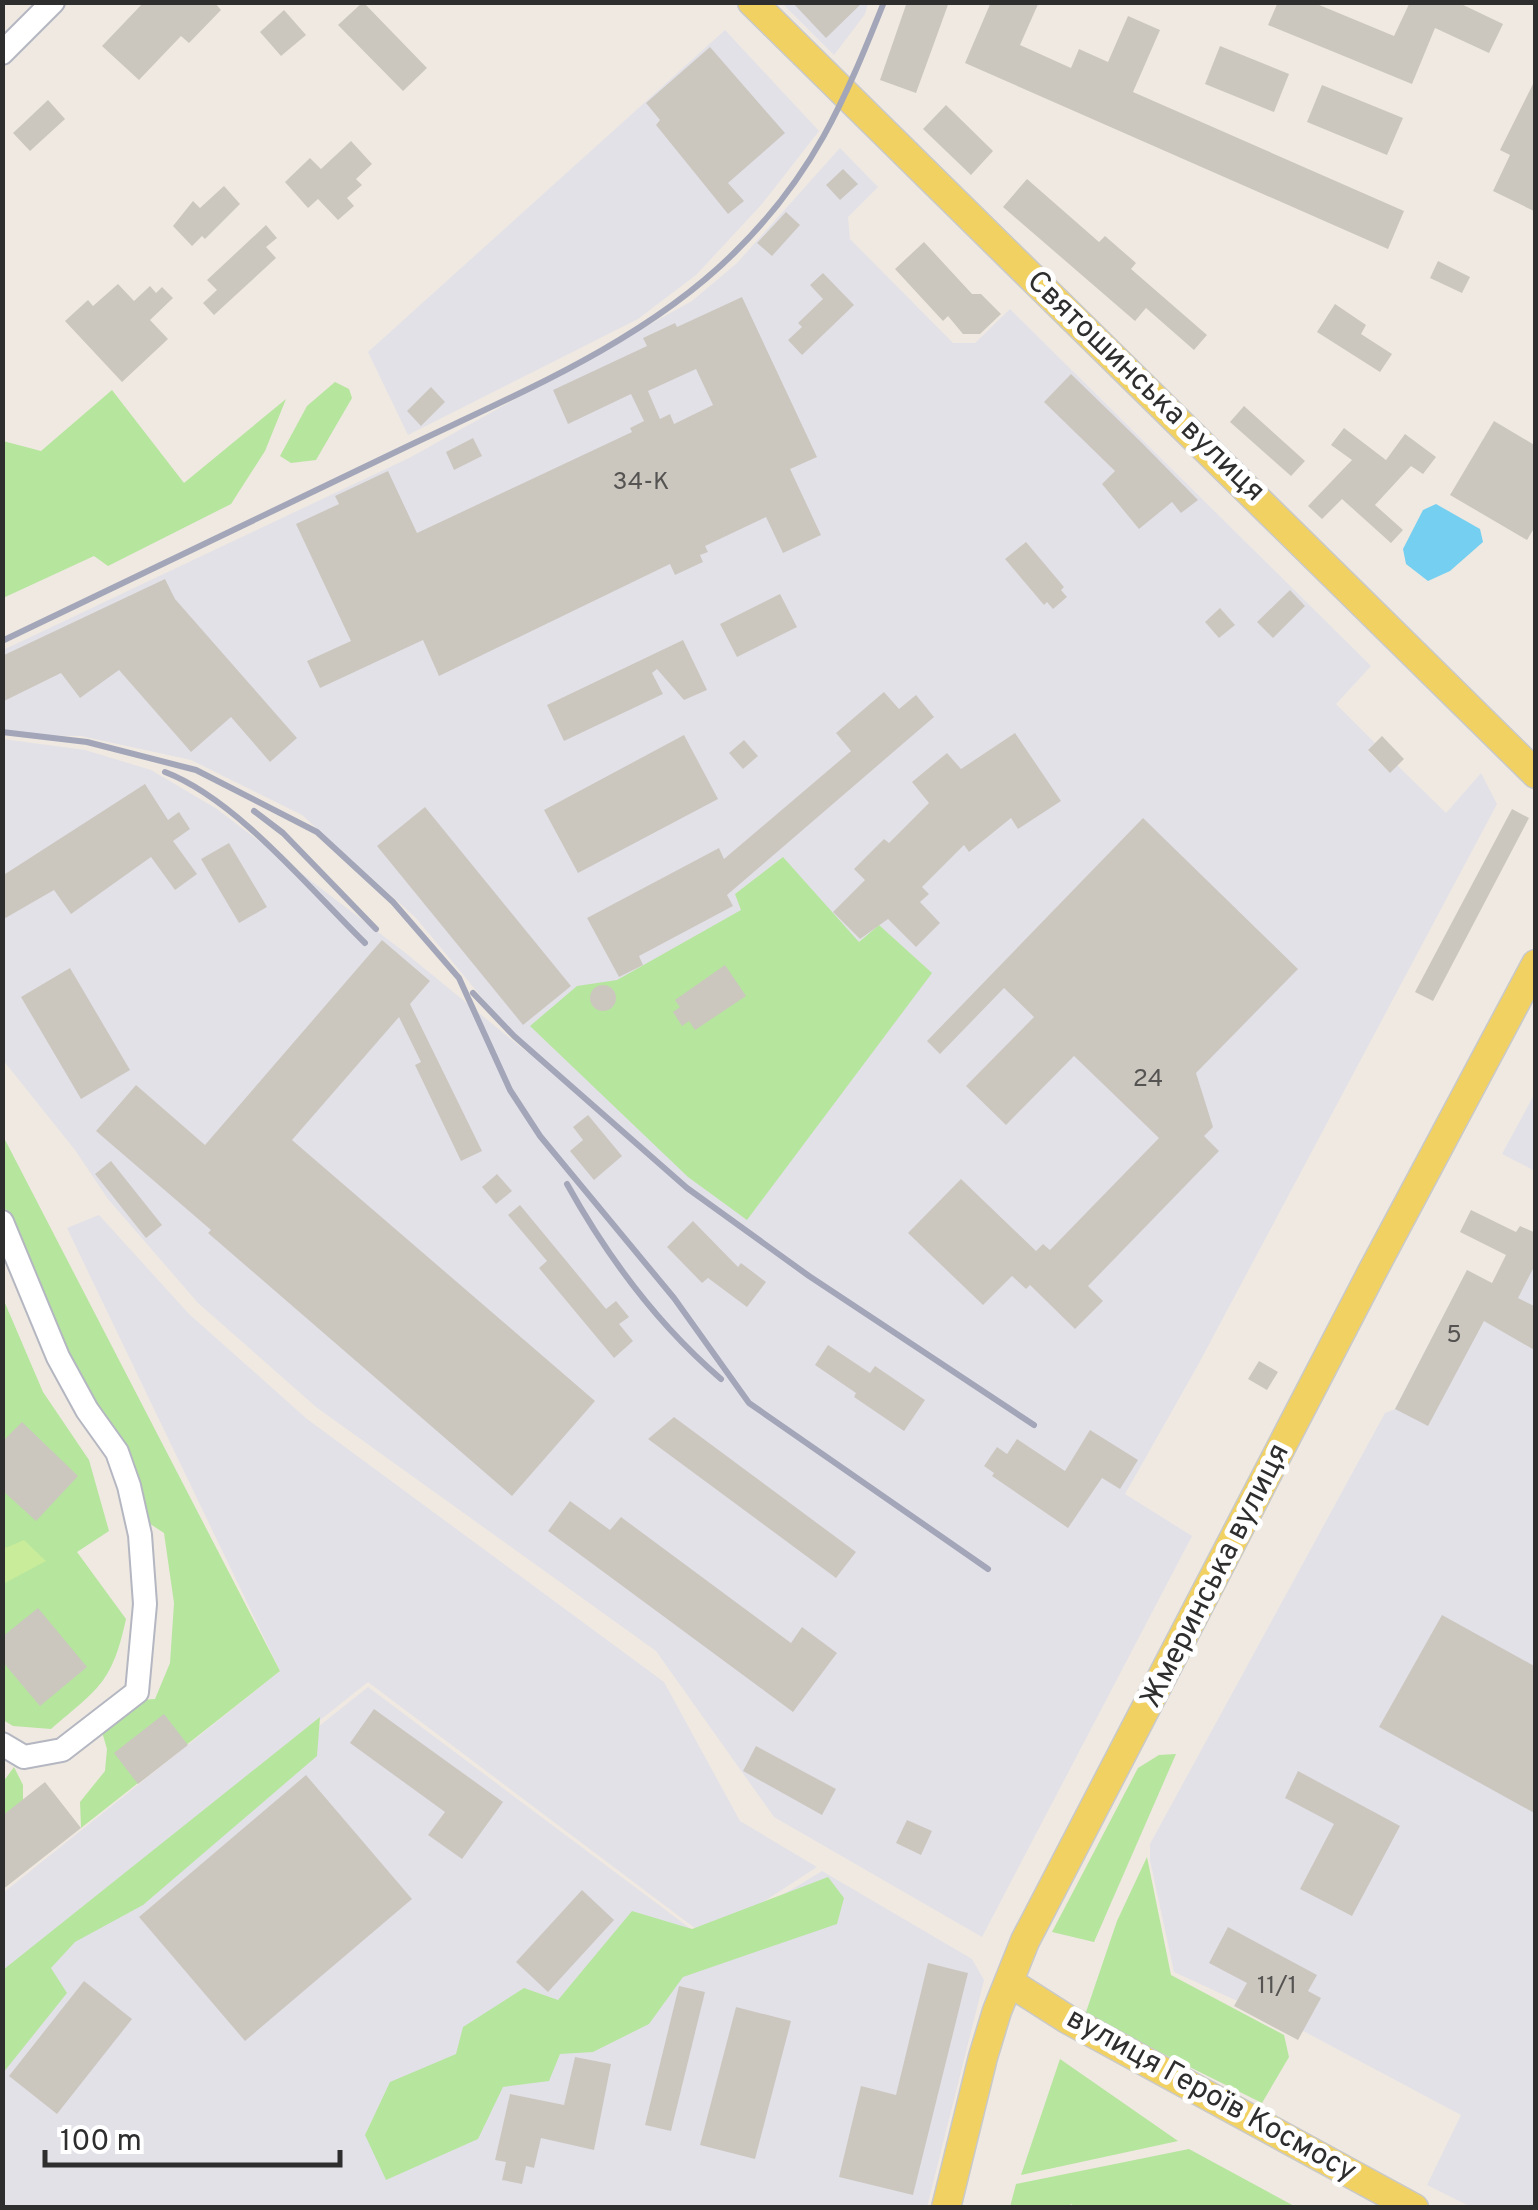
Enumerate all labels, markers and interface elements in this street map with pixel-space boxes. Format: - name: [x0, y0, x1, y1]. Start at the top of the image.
- street label: Святошинська вулиця: [1018, 263, 1272, 511]
- house number: 34-К: [613, 467, 669, 499]
- house number: 24: [1133, 1064, 1163, 1096]
- house number: 5: [1446, 1320, 1462, 1352]
- street label: Жмеринська вулиця: [1133, 1438, 1299, 1714]
- house number: 11/1: [1257, 1971, 1297, 2003]
- street label: вулиця Героїв Космосу: [1060, 2001, 1362, 2191]
- scale bar: [45, 2105, 340, 2167]
- text: 100 m: [60, 2124, 142, 2161]

